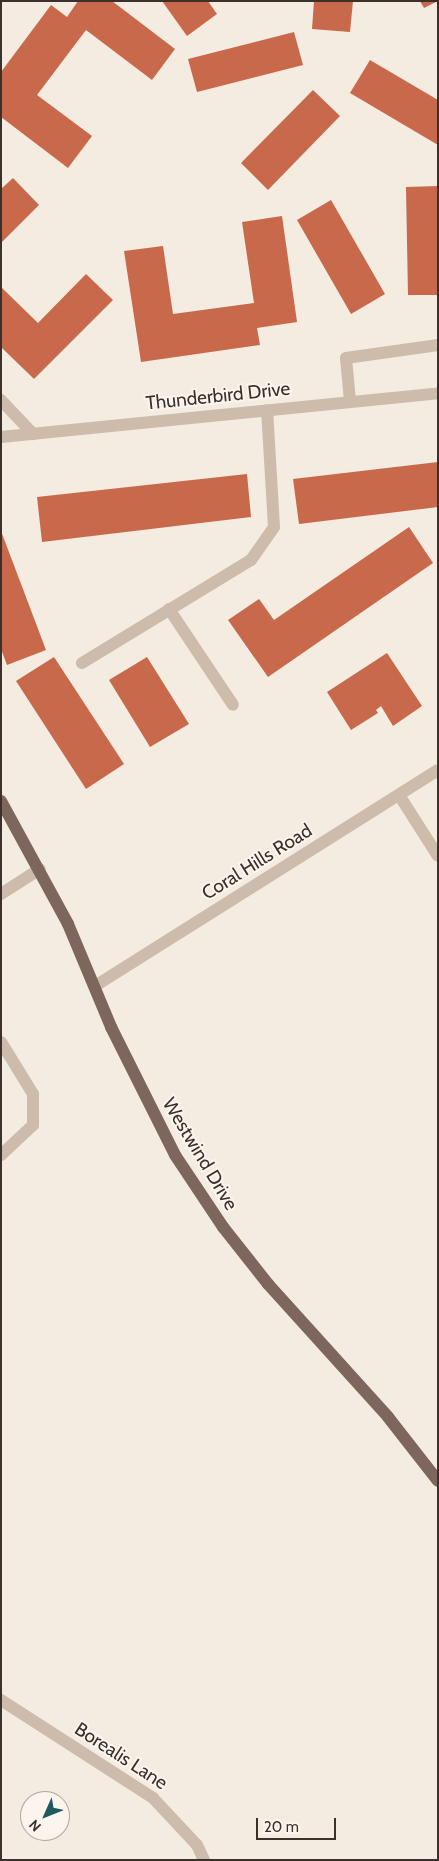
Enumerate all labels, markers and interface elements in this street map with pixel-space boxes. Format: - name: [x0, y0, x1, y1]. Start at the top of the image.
- street label: Thunderbird Drive: [145, 377, 291, 415]
- street label: Coral Hills Road: [198, 819, 316, 905]
- street label: Westwind Drive: [157, 1094, 243, 1214]
- street label: Borealis Lane: [70, 1718, 172, 1794]
- north arrow: [20, 1791, 70, 1841]
- scale bar: [259, 1808, 339, 1840]
- text: N: [25, 1816, 45, 1836]
- text: 20 m: [264, 1818, 299, 1836]

